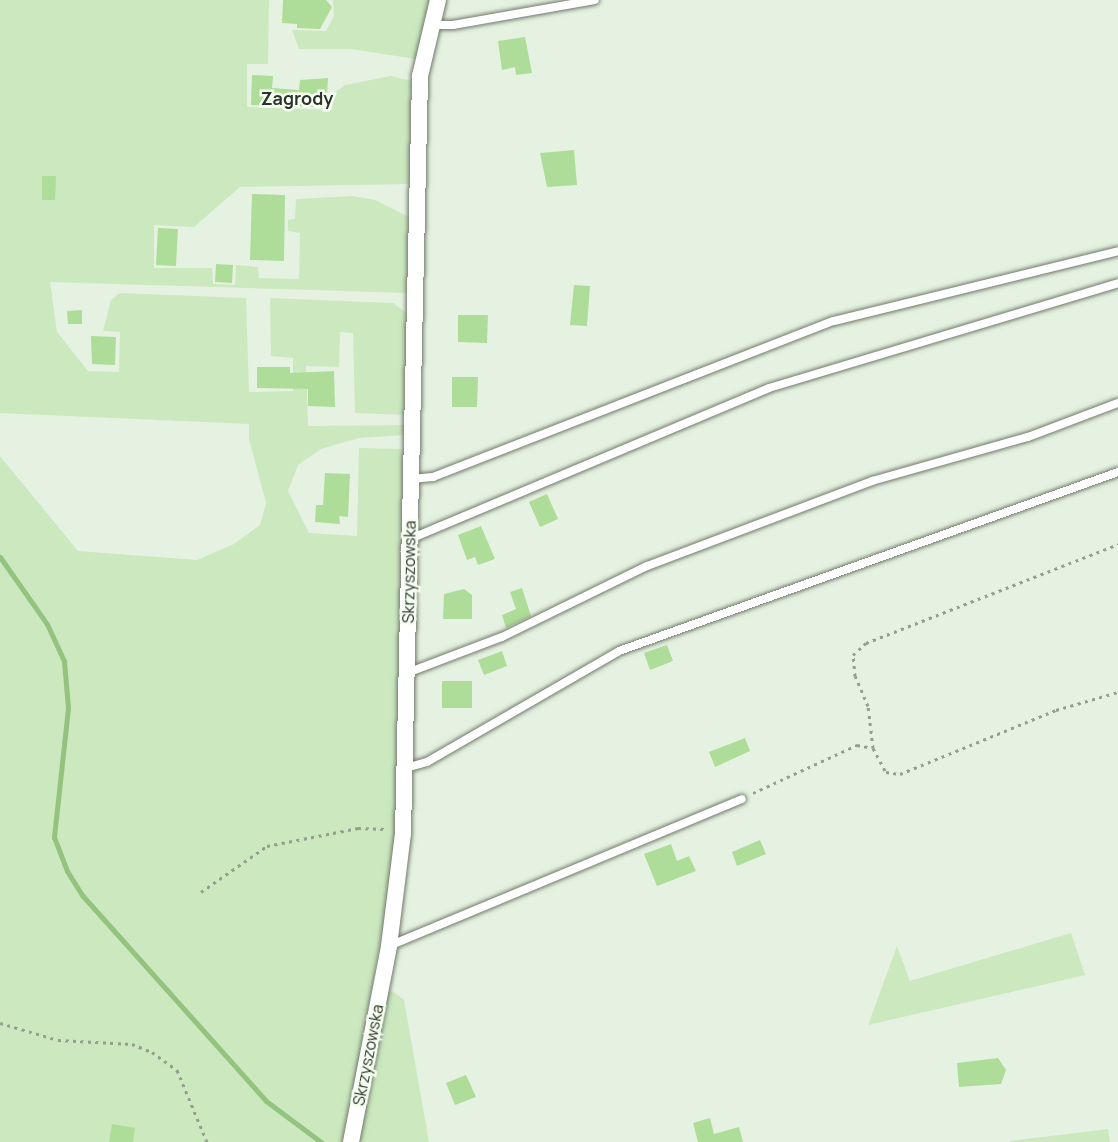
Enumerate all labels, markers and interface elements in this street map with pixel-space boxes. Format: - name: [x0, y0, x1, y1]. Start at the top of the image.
- district label: Zagrody: [261, 87, 333, 109]
- street label: Skrzyszowska: [399, 520, 419, 624]
- street label: Skrzyszowska: [349, 1003, 387, 1107]

